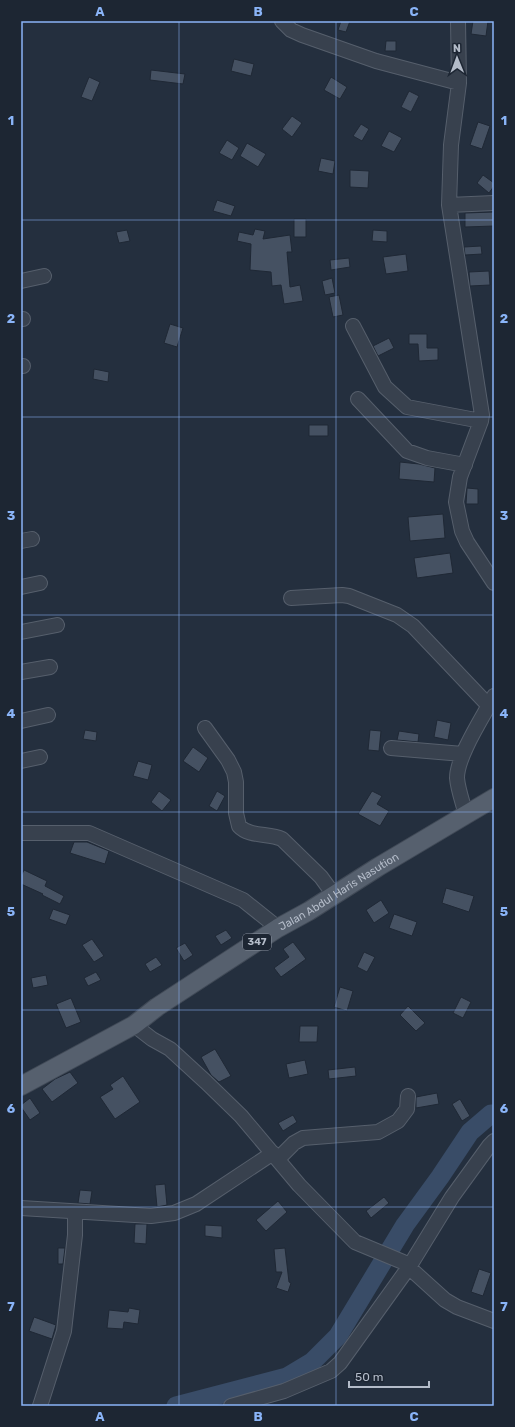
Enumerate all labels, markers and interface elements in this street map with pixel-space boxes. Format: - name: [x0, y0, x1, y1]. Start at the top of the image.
- text: A: [95, 4, 105, 19]
- text: B: [253, 4, 263, 19]
- text: C: [409, 4, 419, 19]
- north arrow: [437, 38, 477, 78]
- text: N: [453, 42, 461, 55]
- text: 1: [8, 113, 14, 128]
- text: 1: [501, 113, 507, 128]
- text: 2: [7, 311, 15, 326]
- text: 2: [500, 311, 508, 326]
- text: 3: [7, 508, 16, 523]
- text: 3: [500, 508, 509, 523]
- text: 4: [7, 706, 16, 721]
- text: 4: [500, 706, 509, 721]
- street label: Jalan Abdul Haris Nasution: [276, 850, 401, 933]
- text: 5: [7, 904, 15, 919]
- text: 5: [500, 904, 508, 919]
- road number: 347: [243, 934, 271, 950]
- text: 6: [7, 1101, 16, 1116]
- text: 6: [500, 1101, 509, 1116]
- text: 7: [7, 1299, 15, 1314]
- text: 7: [500, 1299, 508, 1314]
- scale bar: [349, 1363, 429, 1389]
- text: 50 m: [355, 1370, 383, 1384]
- text: A: [95, 1409, 105, 1424]
- text: B: [253, 1409, 263, 1424]
- text: C: [409, 1409, 419, 1424]

